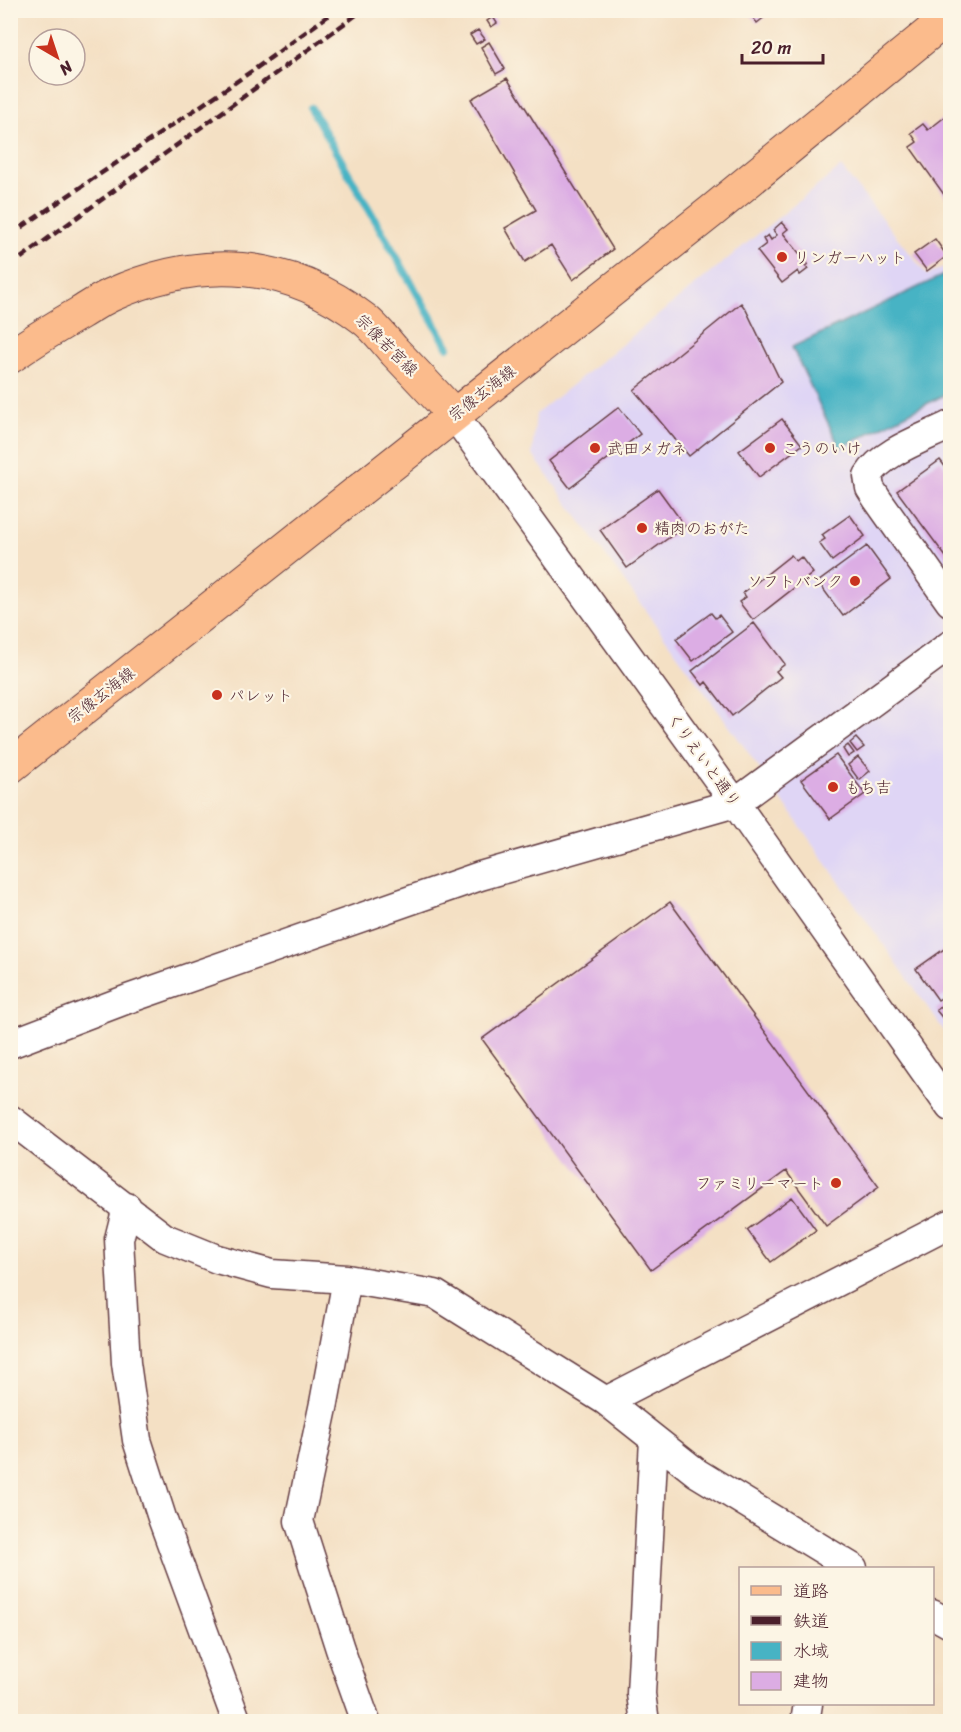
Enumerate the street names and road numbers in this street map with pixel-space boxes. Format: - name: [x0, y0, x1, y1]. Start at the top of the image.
- street label: 宗像若宮線: [348, 306, 426, 384]
- street label: 宗像玄海線: [442, 357, 522, 429]
- street label: 宗像玄海線: [61, 659, 141, 731]
- street label: くりえいと通り: [659, 706, 749, 814]

